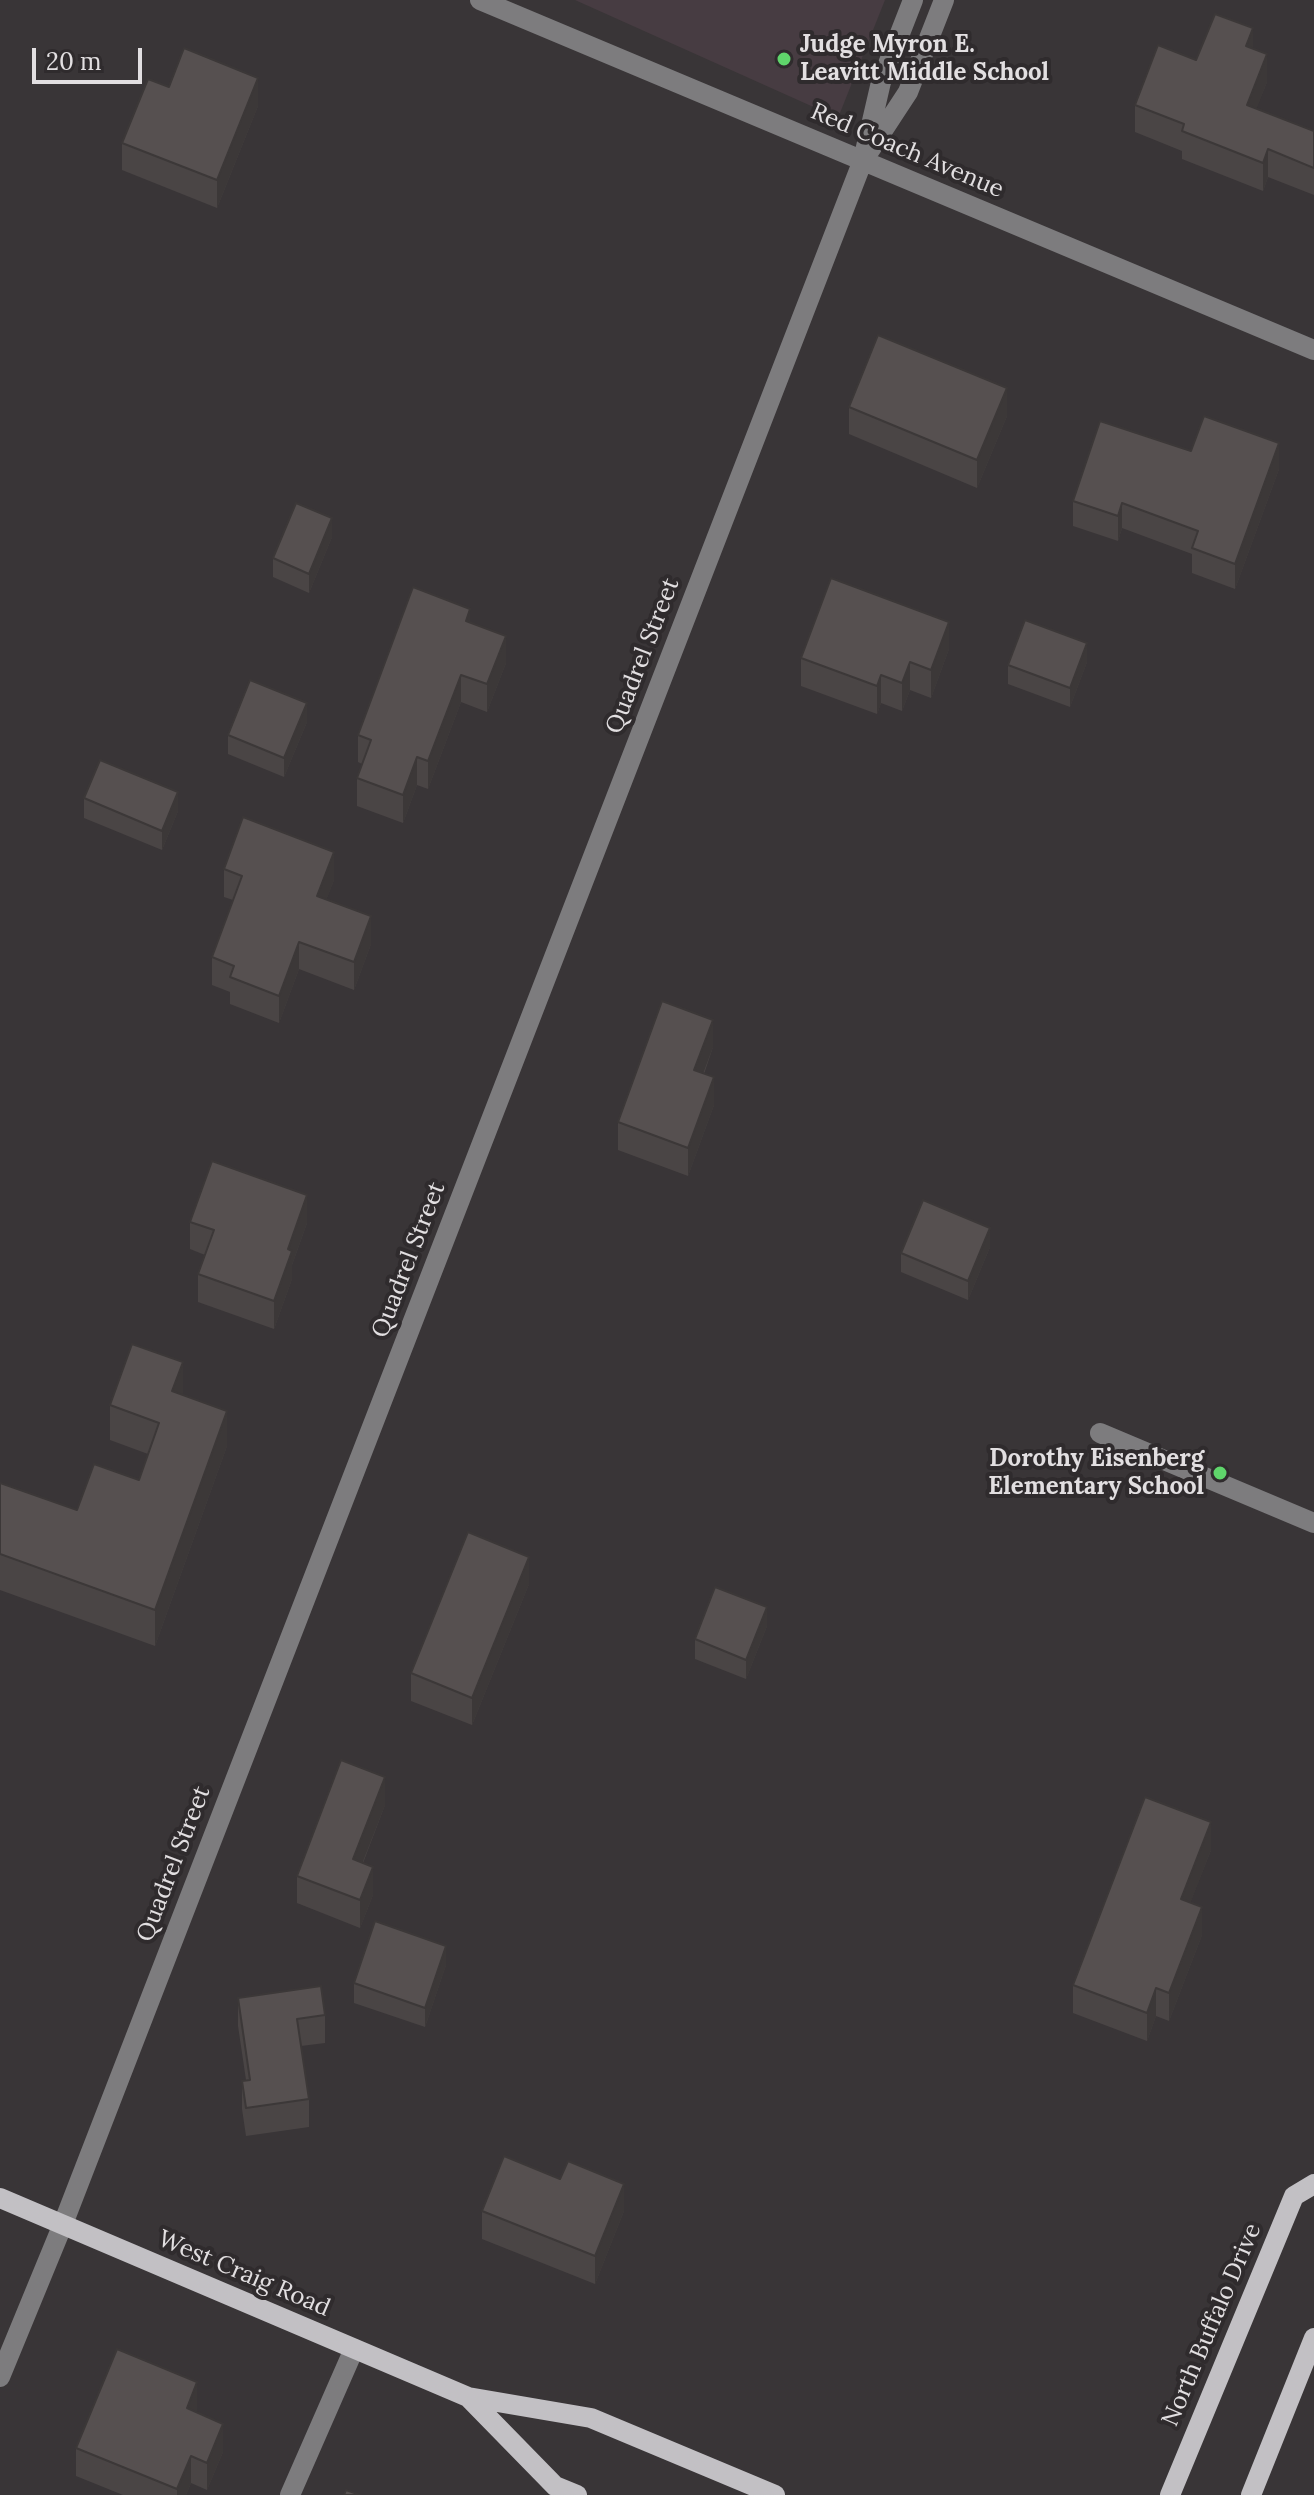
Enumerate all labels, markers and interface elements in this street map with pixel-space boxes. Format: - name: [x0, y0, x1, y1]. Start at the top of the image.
- place label: Judge Myron E. Leavitt Middle School: [800, 31, 1049, 87]
- scale bar: [36, 32, 146, 82]
- text: 20 m: [46, 46, 102, 77]
- marker: Judge Myron E. Leavitt Middle School: [775, 50, 793, 68]
- street label: Red Coach Avenue: [806, 97, 1008, 205]
- street label: Quadrel Street: [600, 574, 686, 738]
- street label: Quadrel Street: [366, 1178, 452, 1342]
- place label: Dorothy Eisenberg Elementary School: [988, 1445, 1204, 1501]
- marker: Dorothy Eisenberg Elementary School: [1211, 1464, 1229, 1482]
- street label: Quadrel Street: [131, 1782, 217, 1946]
- street label: North Buffalo Drive: [1156, 2219, 1268, 2431]
- street label: West Craig Road: [154, 2225, 334, 2323]

